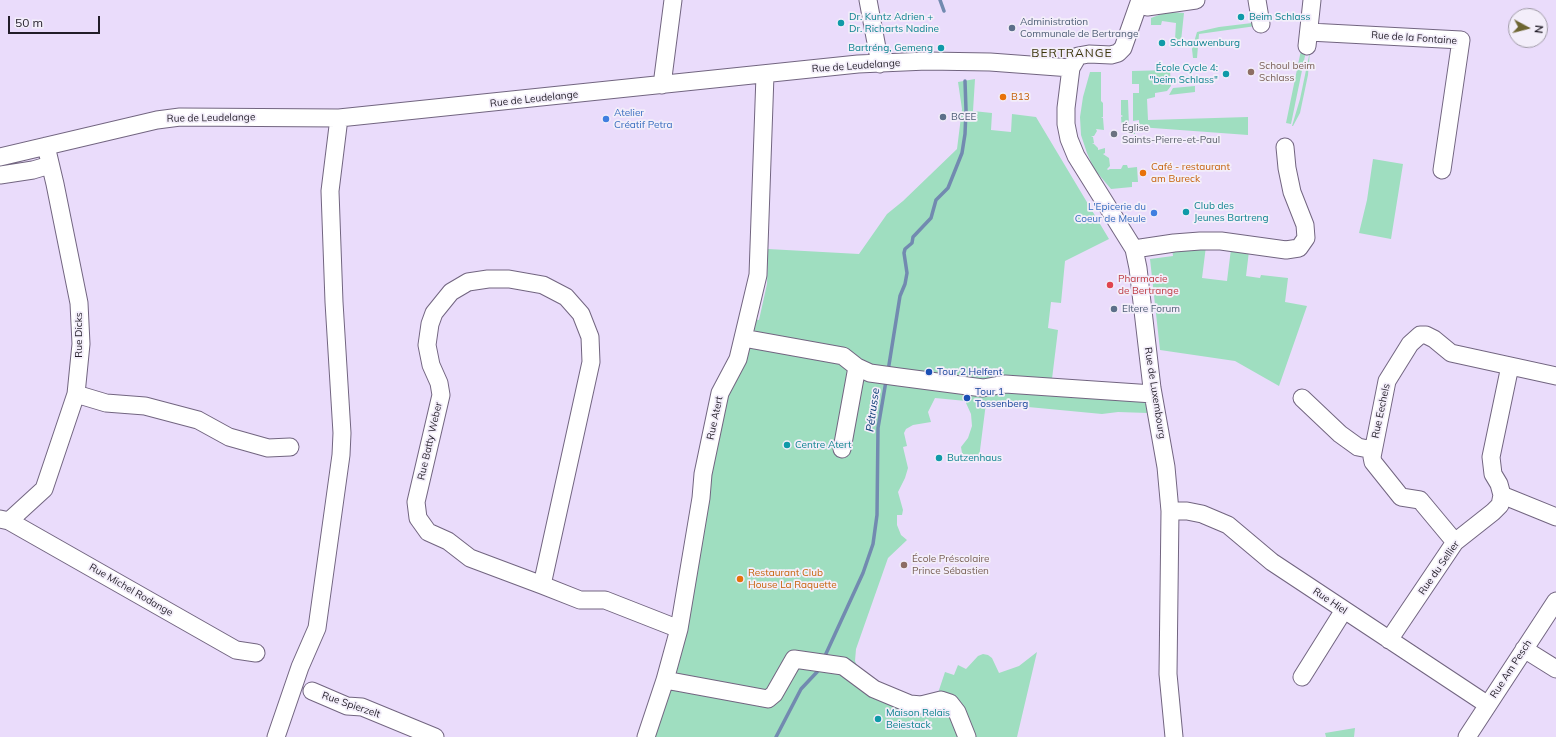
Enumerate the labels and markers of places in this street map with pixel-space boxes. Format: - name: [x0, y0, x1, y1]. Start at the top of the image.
- place label: Dr. Kuntz Adrien + Dr. Richarts Nadine: [849, 11, 939, 34]
- place label: Beim Schlass: [1249, 11, 1310, 23]
- marker: Beim Schlass: [1236, 12, 1246, 22]
- place label: Administration Communale de Bertrange: [1020, 16, 1138, 40]
- marker: Dr. Kuntz Adrien + Dr. Richarts Nadine: [836, 18, 846, 28]
- marker: Administration Communale de Bertrange: [1007, 23, 1017, 33]
- place label: Schauwenburg: [1170, 37, 1240, 49]
- marker: Schauwenburg: [1157, 38, 1167, 48]
- place label: Bartréng, Gemeng: [848, 42, 933, 54]
- marker: Bartréng, Gemeng: [936, 43, 946, 53]
- place label: Schoul beim Schlass: [1259, 60, 1315, 84]
- place label: École Cycle 4: "beim Schlass": [1150, 62, 1218, 86]
- marker: Schoul beim Schlass: [1246, 67, 1256, 77]
- marker: École Cycle 4: "beim Schlass": [1221, 69, 1231, 79]
- place label: B13: [1011, 91, 1030, 103]
- marker: B13: [998, 92, 1008, 102]
- place label: Atelier Créatif Petra: [614, 107, 673, 130]
- place label: BCEE: [951, 111, 976, 123]
- marker: BCEE: [938, 112, 948, 122]
- marker: Atelier Créatif Petra: [601, 114, 611, 124]
- place label: Église Saints-Pierre-et-Paul: [1122, 122, 1220, 146]
- marker: Église Saints-Pierre-et-Paul: [1109, 129, 1119, 139]
- place label: Café - restaurant am Bureck: [1151, 161, 1230, 184]
- marker: Café - restaurant am Bureck: [1138, 168, 1148, 178]
- place label: Club des Jeunes Bartreng: [1194, 200, 1268, 224]
- place label: L'Epicerie du Coeur de Meule: [1075, 201, 1146, 224]
- marker: Club des Jeunes Bartreng: [1181, 207, 1191, 217]
- marker: L'Epicerie du Coeur de Meule: [1149, 208, 1159, 218]
- place label: Pharmacie de Bertrange: [1118, 273, 1179, 296]
- marker: Pharmacie de Bertrange: [1105, 280, 1115, 290]
- place label: Eltere Forum: [1122, 303, 1180, 315]
- marker: Eltere Forum: [1109, 304, 1119, 314]
- place label: Tour 2 Helfent: [937, 366, 1002, 378]
- marker: Tour 2 Helfent: [924, 367, 934, 377]
- place label: Tour 1 Tossenberg: [975, 386, 1028, 410]
- marker: Tour 1 Tossenberg: [962, 393, 972, 403]
- place label: Centre Atert: [795, 439, 851, 451]
- marker: Centre Atert: [782, 440, 792, 450]
- place label: Butzenhaus: [947, 452, 1002, 464]
- marker: Butzenhaus: [934, 453, 944, 463]
- place label: École Préscolaire Prince Sébastien: [912, 553, 990, 576]
- marker: École Préscolaire Prince Sébastien: [899, 560, 909, 570]
- place label: Restaurant Club House La Raquette: [748, 567, 837, 590]
- marker: Restaurant Club House La Raquette: [735, 574, 745, 584]
- place label: Maison Relais Beiestack: [886, 707, 950, 730]
- marker: Maison Relais Beiestack: [873, 714, 883, 724]

